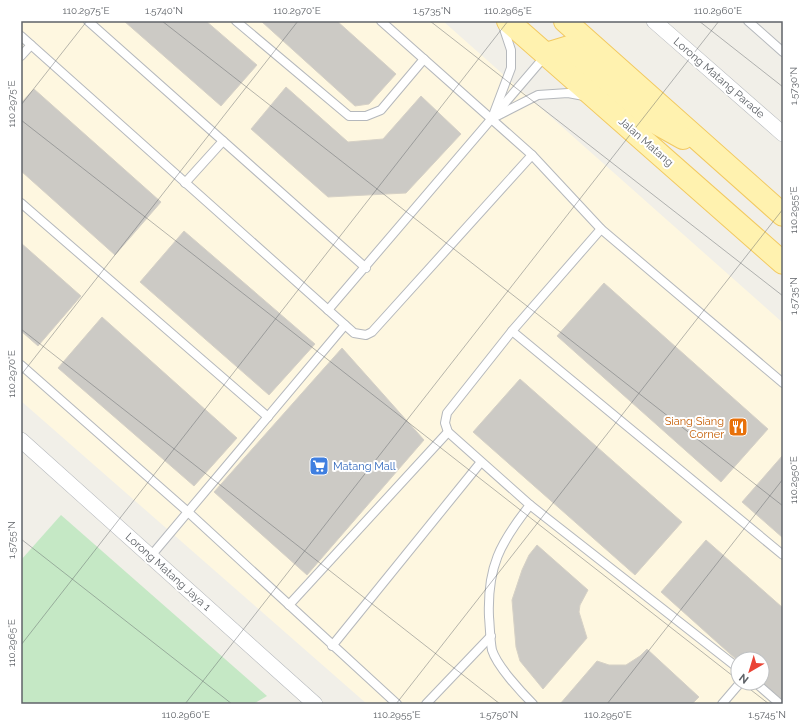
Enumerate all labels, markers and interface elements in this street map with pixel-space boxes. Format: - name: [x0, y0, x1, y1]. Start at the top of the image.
- text: 110.2975°E: [63, 5, 109, 16]
- text: 1.5740°N: [145, 5, 183, 16]
- text: 110.2970°E: [273, 5, 321, 16]
- text: 1.5735°N: [413, 5, 451, 16]
- text: 110.2965°E: [484, 5, 532, 16]
- text: 110.2960°E: [694, 5, 742, 16]
- street label: Lorong Matang Parade: [671, 35, 768, 121]
- text: 1.5730°N: [788, 67, 799, 105]
- text: 110.2975°E: [6, 81, 17, 127]
- street label: Jalan Matang: [616, 115, 676, 169]
- text: 110.2955°E: [788, 186, 799, 234]
- text: 1.5735°N: [788, 277, 799, 315]
- text: 110.2970°E: [6, 350, 17, 398]
- place label: Siang Siang Corner: [665, 415, 724, 441]
- restaurant icon: Siang Siang Corner: [727, 416, 749, 438]
- supermarket icon: Matang Mall: [308, 455, 330, 477]
- text: 110.2950°E: [788, 456, 799, 504]
- place label: Matang Mall: [333, 460, 396, 473]
- text: 1.5755°N: [6, 521, 17, 559]
- street label: Lorong Matang Jaya 1: [123, 530, 214, 614]
- text: 110.2965°E: [6, 619, 17, 667]
- north arrow: [730, 651, 770, 691]
- text: N: [737, 671, 751, 686]
- text: 110.2960°E: [162, 709, 210, 720]
- text: 110.2955°E: [373, 709, 421, 720]
- text: 1.5750°N: [480, 709, 518, 720]
- text: 110.2950°E: [584, 709, 632, 720]
- text: 1.5745°N: [748, 709, 786, 720]

